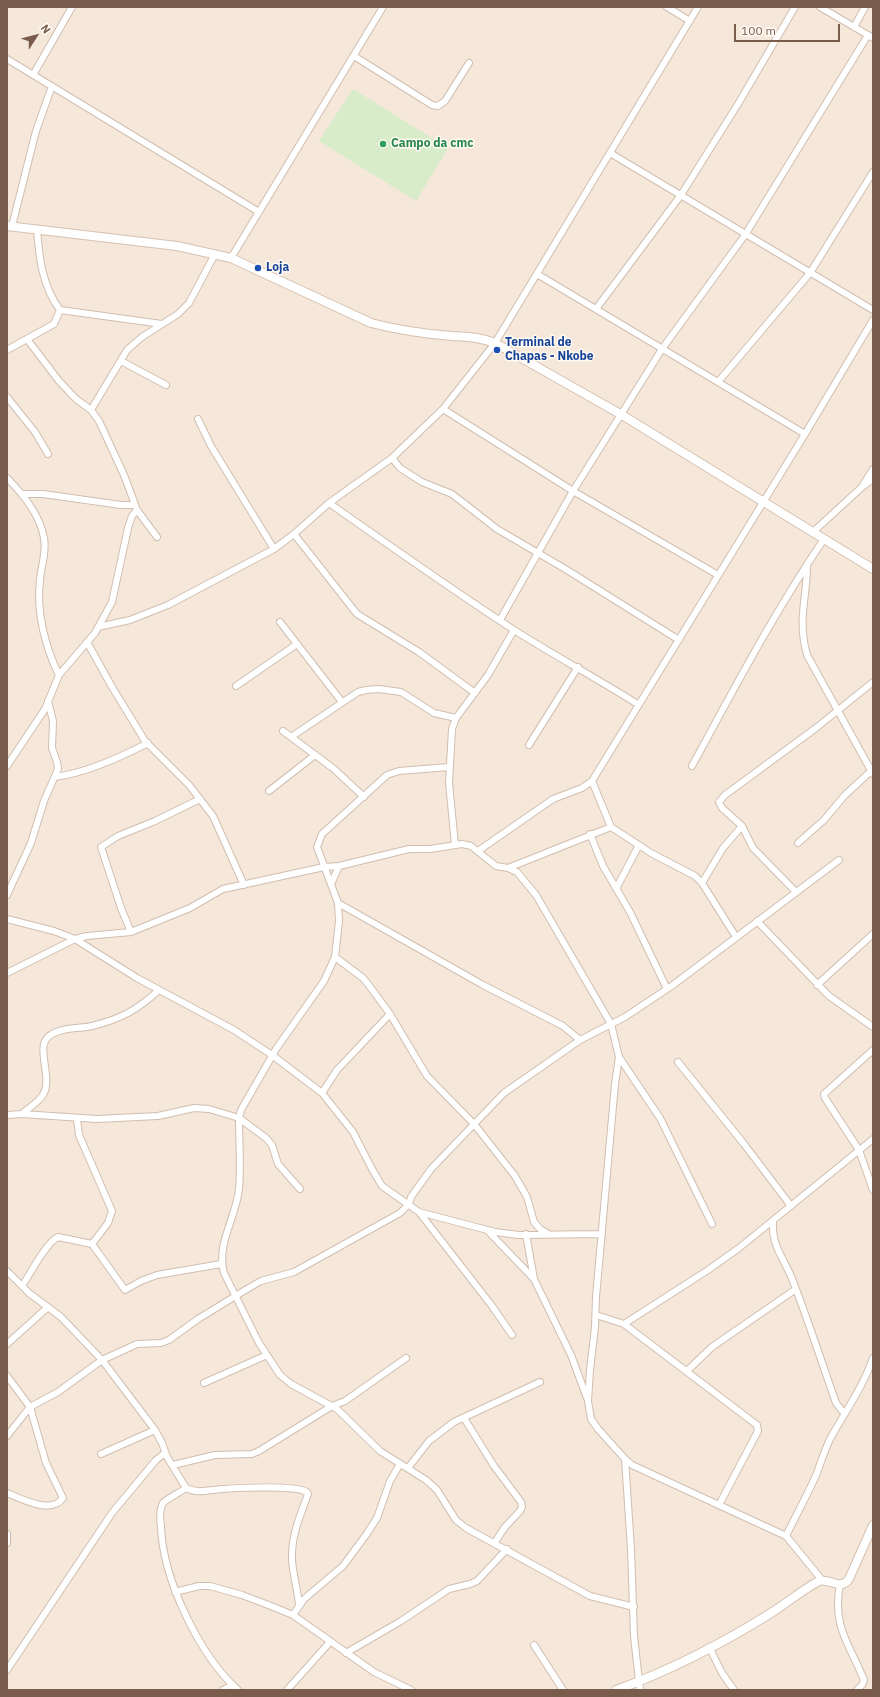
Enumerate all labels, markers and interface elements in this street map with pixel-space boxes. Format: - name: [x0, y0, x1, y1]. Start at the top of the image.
- north arrow: [16, 16, 56, 56]
- scale bar: [736, 16, 842, 42]
- text: N: [38, 22, 54, 36]
- text: 100 m: [741, 23, 776, 38]
- place label: Campo da cmc: [391, 137, 473, 151]
- marker: Campo da cmc: [378, 139, 388, 149]
- place label: Loja: [266, 261, 289, 275]
- marker: Loja: [253, 263, 263, 273]
- place label: Terminal de Chapas - Nkobe: [505, 336, 594, 364]
- marker: Terminal de Chapas - Nkobe: [492, 345, 502, 355]

